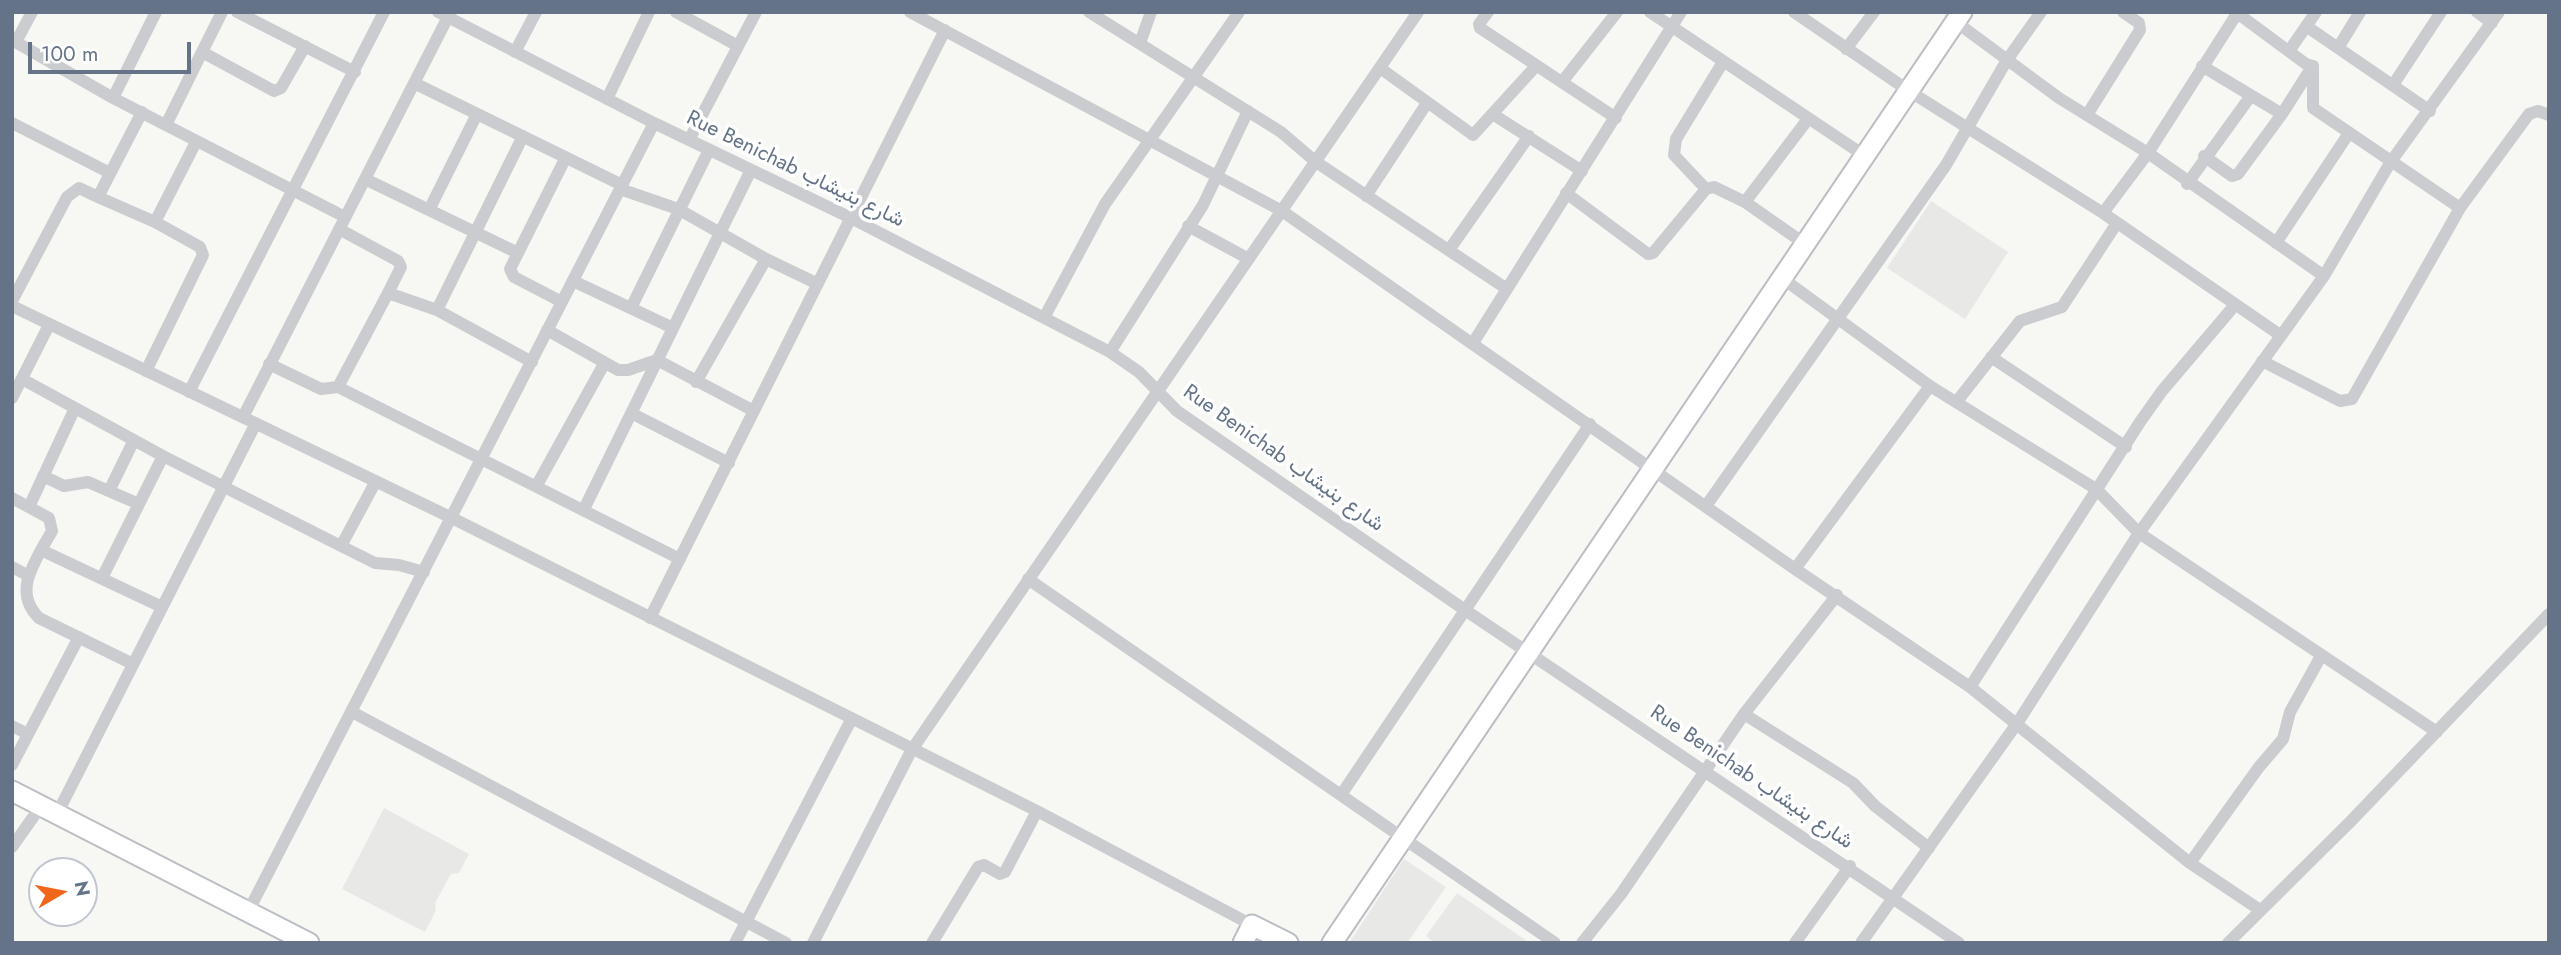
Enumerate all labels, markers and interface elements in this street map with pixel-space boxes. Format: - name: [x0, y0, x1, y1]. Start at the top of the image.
- scale bar: [32, 28, 194, 72]
- text: 100 m: [41, 39, 98, 69]
- street label: Rue Benichab شارع بنيشاب: [682, 106, 908, 234]
- street label: Rue Benichab شارع بنيشاب: [1178, 380, 1388, 538]
- street label: Rue Benichab شارع بنيشاب: [1645, 701, 1857, 855]
- north arrow: [28, 857, 98, 927]
- text: N: [68, 879, 97, 898]

